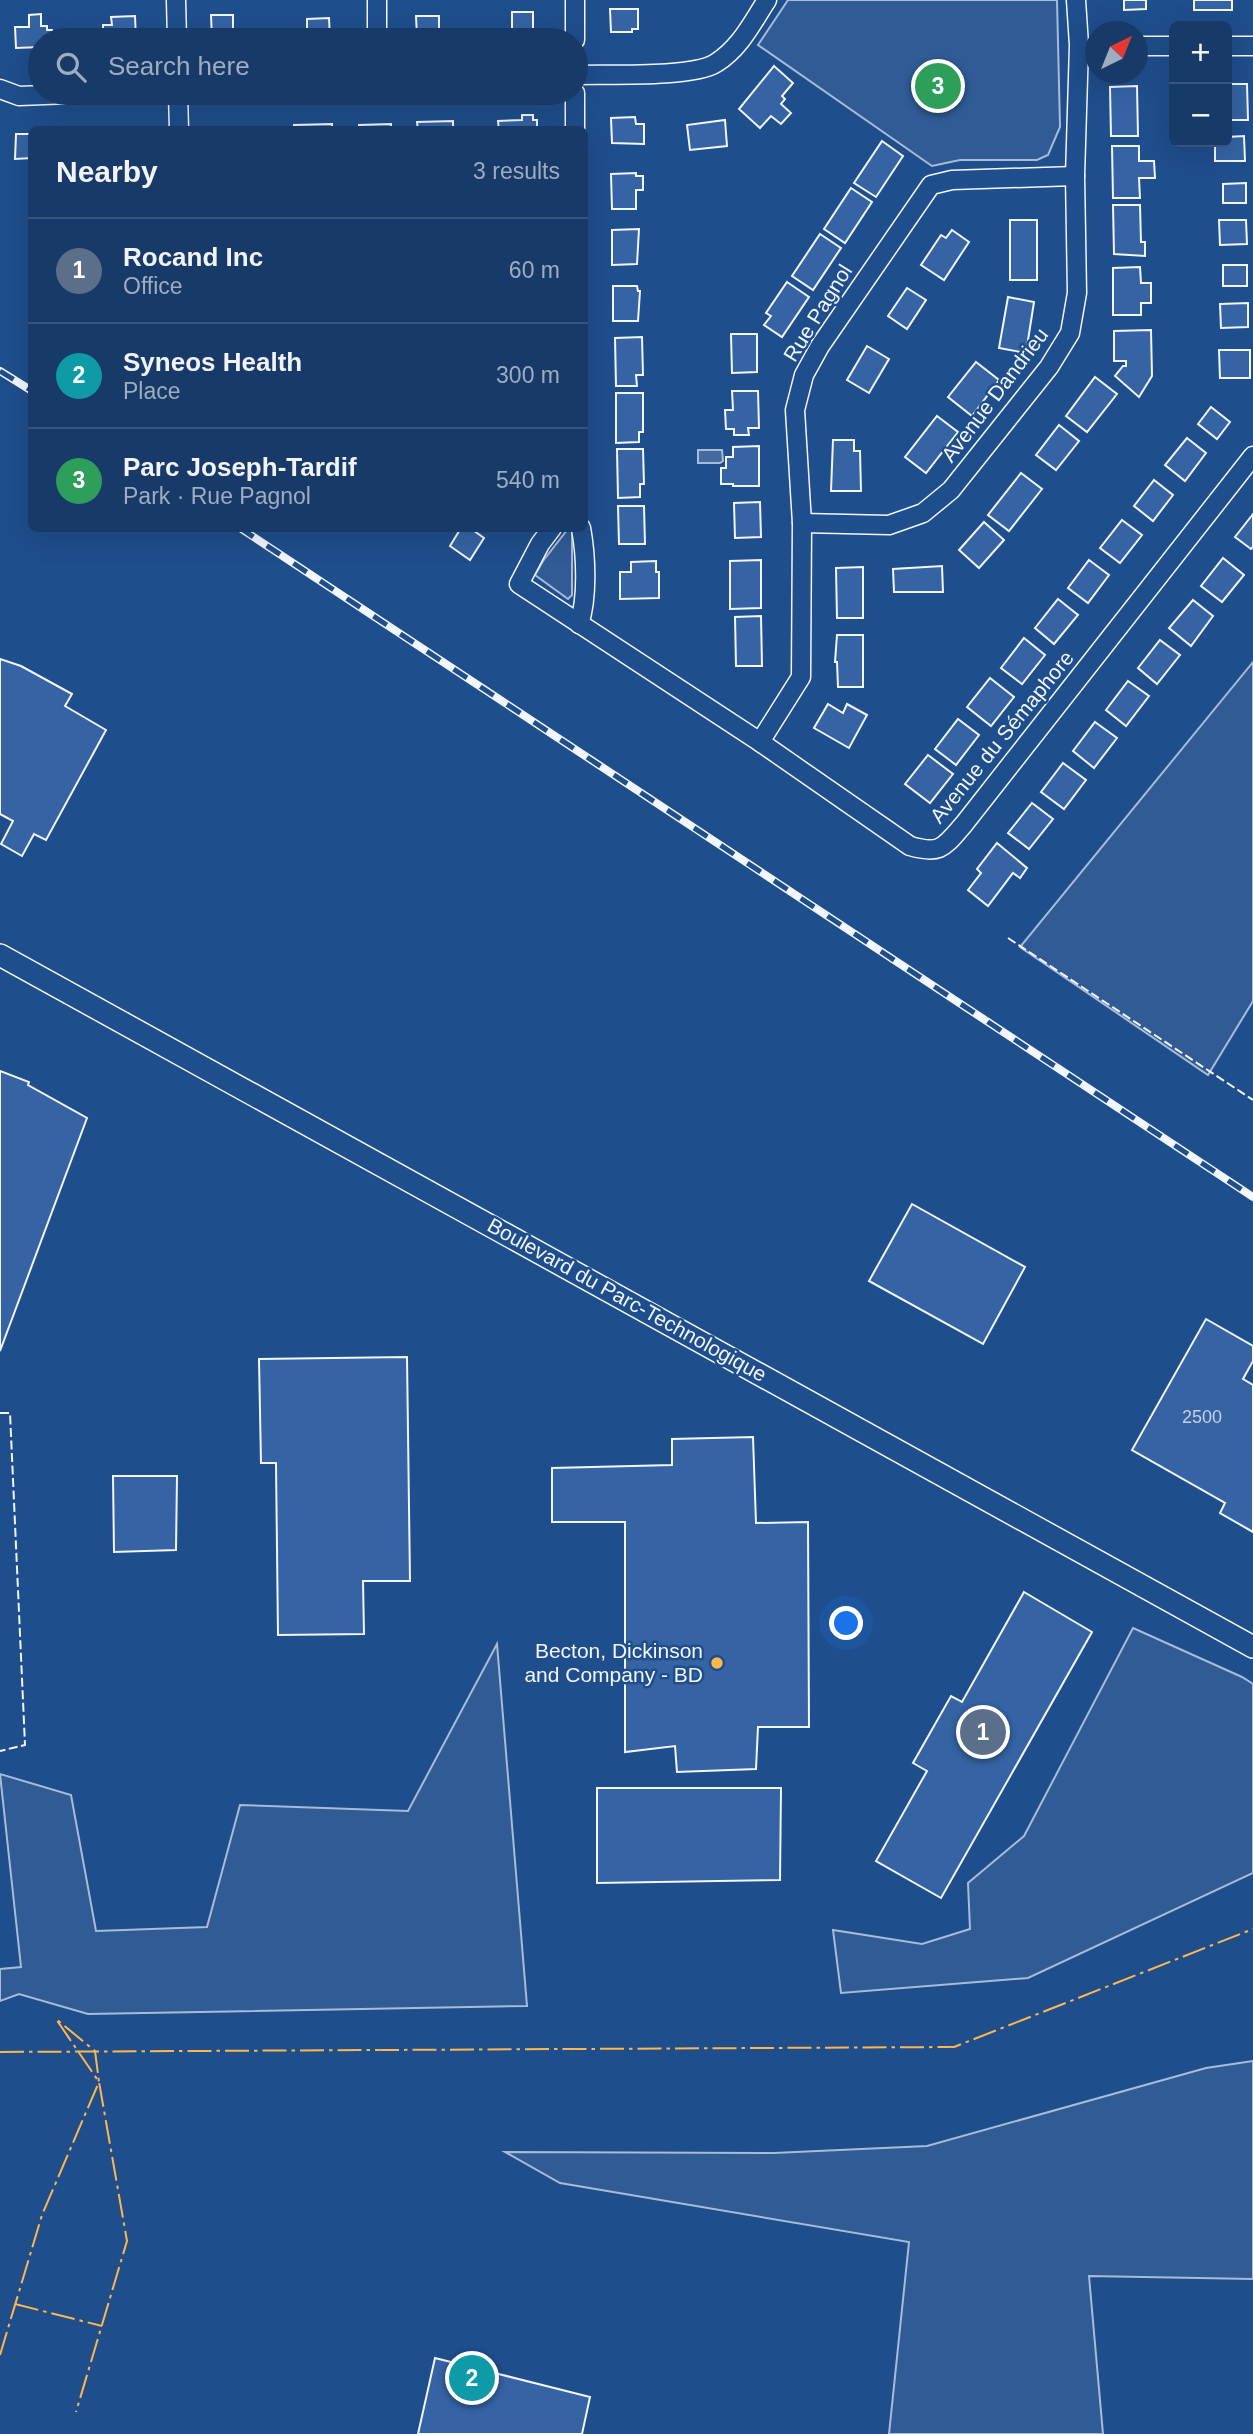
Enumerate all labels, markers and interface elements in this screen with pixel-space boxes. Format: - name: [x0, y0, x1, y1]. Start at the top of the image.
- north arrow: [1085, 21, 1148, 84]
- map controls: [1169, 21, 1232, 147]
- button: +: [1169, 21, 1232, 84]
- search box: [28, 28, 588, 105]
- icon: search: [52, 48, 90, 86]
- text: Search here: [108, 51, 250, 81]
- pin: 3: [915, 60, 961, 112]
- button: −: [1169, 84, 1232, 147]
- text: Nearby: [56, 155, 158, 188]
- text: 3 results: [473, 158, 560, 184]
- text: Rocand Inc: [123, 242, 263, 272]
- text: 1: [73, 257, 85, 283]
- text: 60 m: [509, 257, 560, 283]
- street label: Rue Pagnol: [779, 260, 856, 365]
- text: Office: [123, 273, 183, 299]
- street label: Avenue Dandrieu: [937, 323, 1053, 466]
- text: Syneos Health: [123, 347, 302, 377]
- text: 2: [73, 362, 85, 388]
- text: 300 m: [496, 362, 560, 388]
- text: Place: [123, 378, 181, 404]
- text: Parc Joseph-Tardif: [123, 452, 357, 482]
- text: 3: [73, 467, 85, 493]
- text: 540 m: [496, 467, 560, 493]
- text: Park · Rue Pagnol: [123, 483, 311, 509]
- street label: Avenue du Sémaphore: [925, 646, 1078, 827]
- street label: Boulevard du Parc-Technologique: [484, 1213, 771, 1386]
- house number: 2500: [1182, 1407, 1222, 1427]
- your location: [829, 1606, 863, 1640]
- place label: Becton, Dickinson and Company - BD: [524, 1639, 703, 1686]
- marker: Becton, Dickinson and Company - BD: [709, 1655, 725, 1671]
- pin: 1: [960, 1706, 1006, 1758]
- pin: 2: [449, 2352, 495, 2404]

